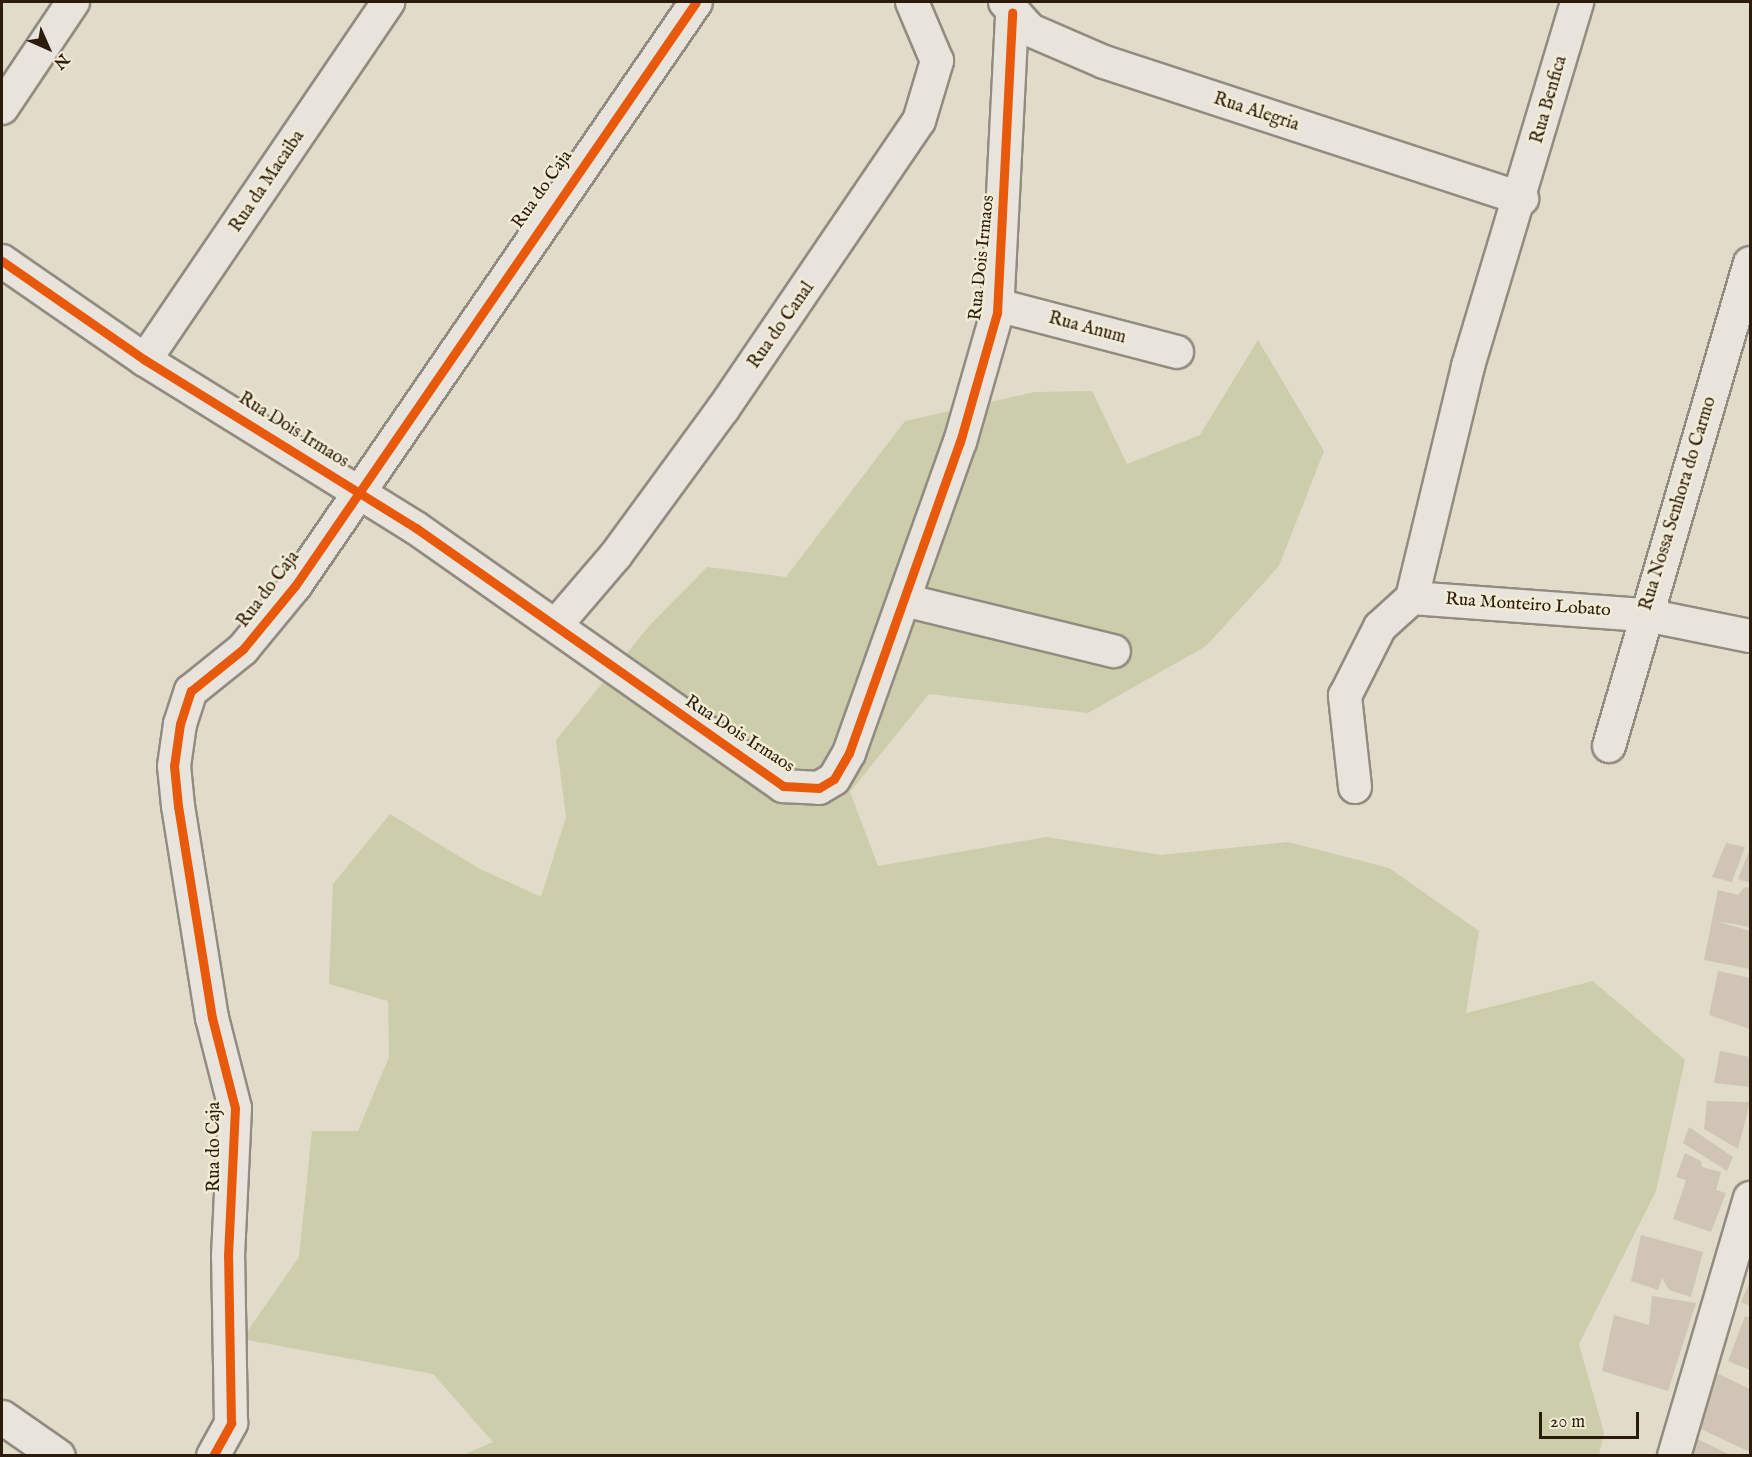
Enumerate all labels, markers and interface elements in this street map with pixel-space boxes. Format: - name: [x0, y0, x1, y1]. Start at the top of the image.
- north arrow: [18, 18, 78, 78]
- text: N: [49, 49, 73, 73]
- street label: Rua Benfica: [1527, 54, 1573, 146]
- street label: Rua Alegria: [1210, 89, 1302, 137]
- street label: Rua da Macaiba: [226, 127, 310, 237]
- street label: Rua do Caja: [508, 147, 578, 233]
- street label: Rua Dois Irmaos: [966, 194, 1000, 322]
- street label: Rua do Canal: [744, 279, 820, 373]
- street label: Rua Anum: [1046, 308, 1128, 350]
- street label: Rua Dois Irmaos: [234, 388, 352, 474]
- street label: Rua Nossa Senhora do Carmo: [1636, 395, 1722, 613]
- street label: Rua do Caja: [233, 547, 305, 633]
- street label: Rua Monteiro Lobato: [1444, 589, 1612, 623]
- street label: Rua Dois Irmaos: [680, 692, 798, 778]
- street label: Rua do Caja: [204, 1102, 226, 1192]
- scale bar: [1542, 1400, 1642, 1438]
- text: 20 m: [1550, 1411, 1585, 1434]

